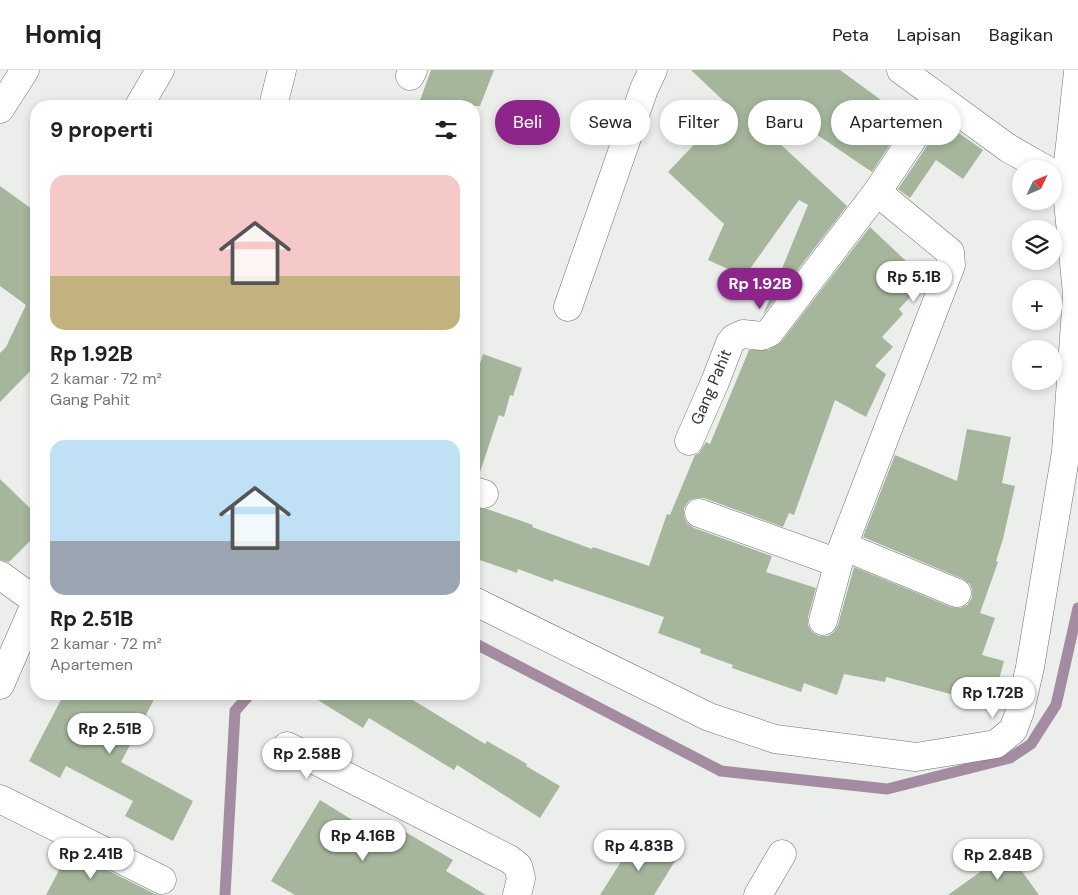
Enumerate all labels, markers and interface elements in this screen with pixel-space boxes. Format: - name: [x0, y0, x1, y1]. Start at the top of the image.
- text: Homiq: [25, 19, 102, 50]
- text: Peta: [832, 23, 869, 47]
- text: Lapisan: [897, 23, 961, 47]
- text: Bagikan: [989, 23, 1053, 47]
- chip: Beli: [495, 100, 560, 145]
- chip: Sewa: [570, 100, 650, 145]
- chip: Filter: [660, 100, 738, 145]
- chip: Baru: [748, 100, 821, 145]
- chip: Apartemen: [831, 100, 961, 145]
- text: 9 properti: [50, 116, 153, 144]
- icon: filters: [432, 116, 460, 144]
- north arrow: [1012, 160, 1062, 210]
- map controls: [1012, 160, 1062, 390]
- icon: home: [210, 208, 300, 298]
- button: layers: [1012, 220, 1062, 270]
- pin: Rp 5.1B: [868, 260, 960, 303]
- text: Rp 5.1B: [887, 266, 941, 287]
- pin: Rp 1.92B: [708, 268, 812, 310]
- text: Rp 1.92B: [728, 273, 792, 294]
- button: +: [1012, 280, 1062, 330]
- text: Rp 1.92B: [50, 340, 133, 368]
- button: −: [1012, 340, 1062, 390]
- street label: Gang Pahit: [686, 346, 736, 428]
- text: 2 kamar · 72 m²: [50, 368, 162, 389]
- text: Gang Pahit: [50, 389, 130, 410]
- icon: home: [210, 473, 300, 563]
- text: Rp 2.51B: [50, 605, 133, 633]
- text: 2 kamar · 72 m²: [50, 633, 162, 654]
- text: Apartemen: [50, 654, 133, 675]
- pin: Rp 1.72B: [941, 676, 1045, 719]
- text: Rp 1.72B: [962, 682, 1024, 703]
- pin: Rp 2.51B: [58, 712, 162, 755]
- text: Rp 2.51B: [78, 718, 142, 739]
- pin: Rp 2.58B: [255, 738, 359, 780]
- text: Rp 2.58B: [273, 743, 341, 764]
- pin: Rp 4.16B: [311, 820, 415, 862]
- text: Rp 4.16B: [331, 825, 395, 846]
- pin: Rp 4.83B: [587, 830, 691, 872]
- text: Rp 4.83B: [605, 835, 673, 856]
- pin: Rp 2.41B: [39, 838, 143, 880]
- pin: Rp 2.84B: [946, 838, 1050, 881]
- text: Rp 2.41B: [59, 843, 123, 864]
- text: Rp 2.84B: [964, 844, 1032, 865]

